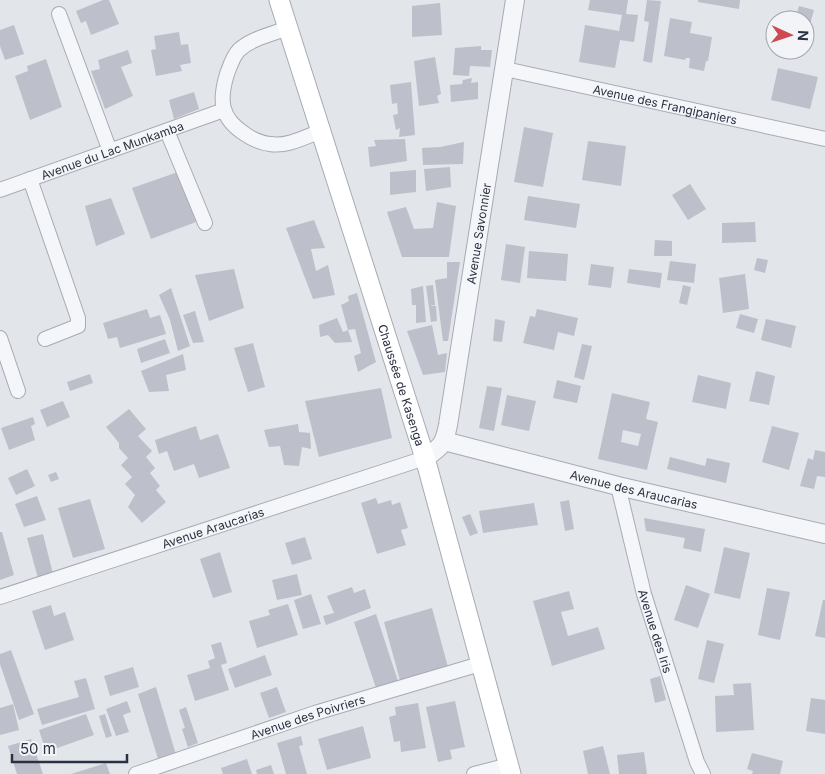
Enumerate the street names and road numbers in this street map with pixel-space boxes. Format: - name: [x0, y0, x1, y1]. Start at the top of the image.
- street label: Avenue des Frangipaniers: [592, 81, 739, 127]
- street label: Avenue du Lac Munkamba: [39, 118, 185, 182]
- street label: Avenue Savonnier: [463, 181, 494, 285]
- street label: Chaussée de Kasenga: [375, 322, 428, 448]
- street label: Avenue des Araucarias: [569, 466, 699, 512]
- street label: Avenue Araucarias: [160, 504, 266, 551]
- street label: Avenue des Iris: [636, 588, 676, 675]
- street label: Avenue des Poivriers: [248, 691, 367, 742]

